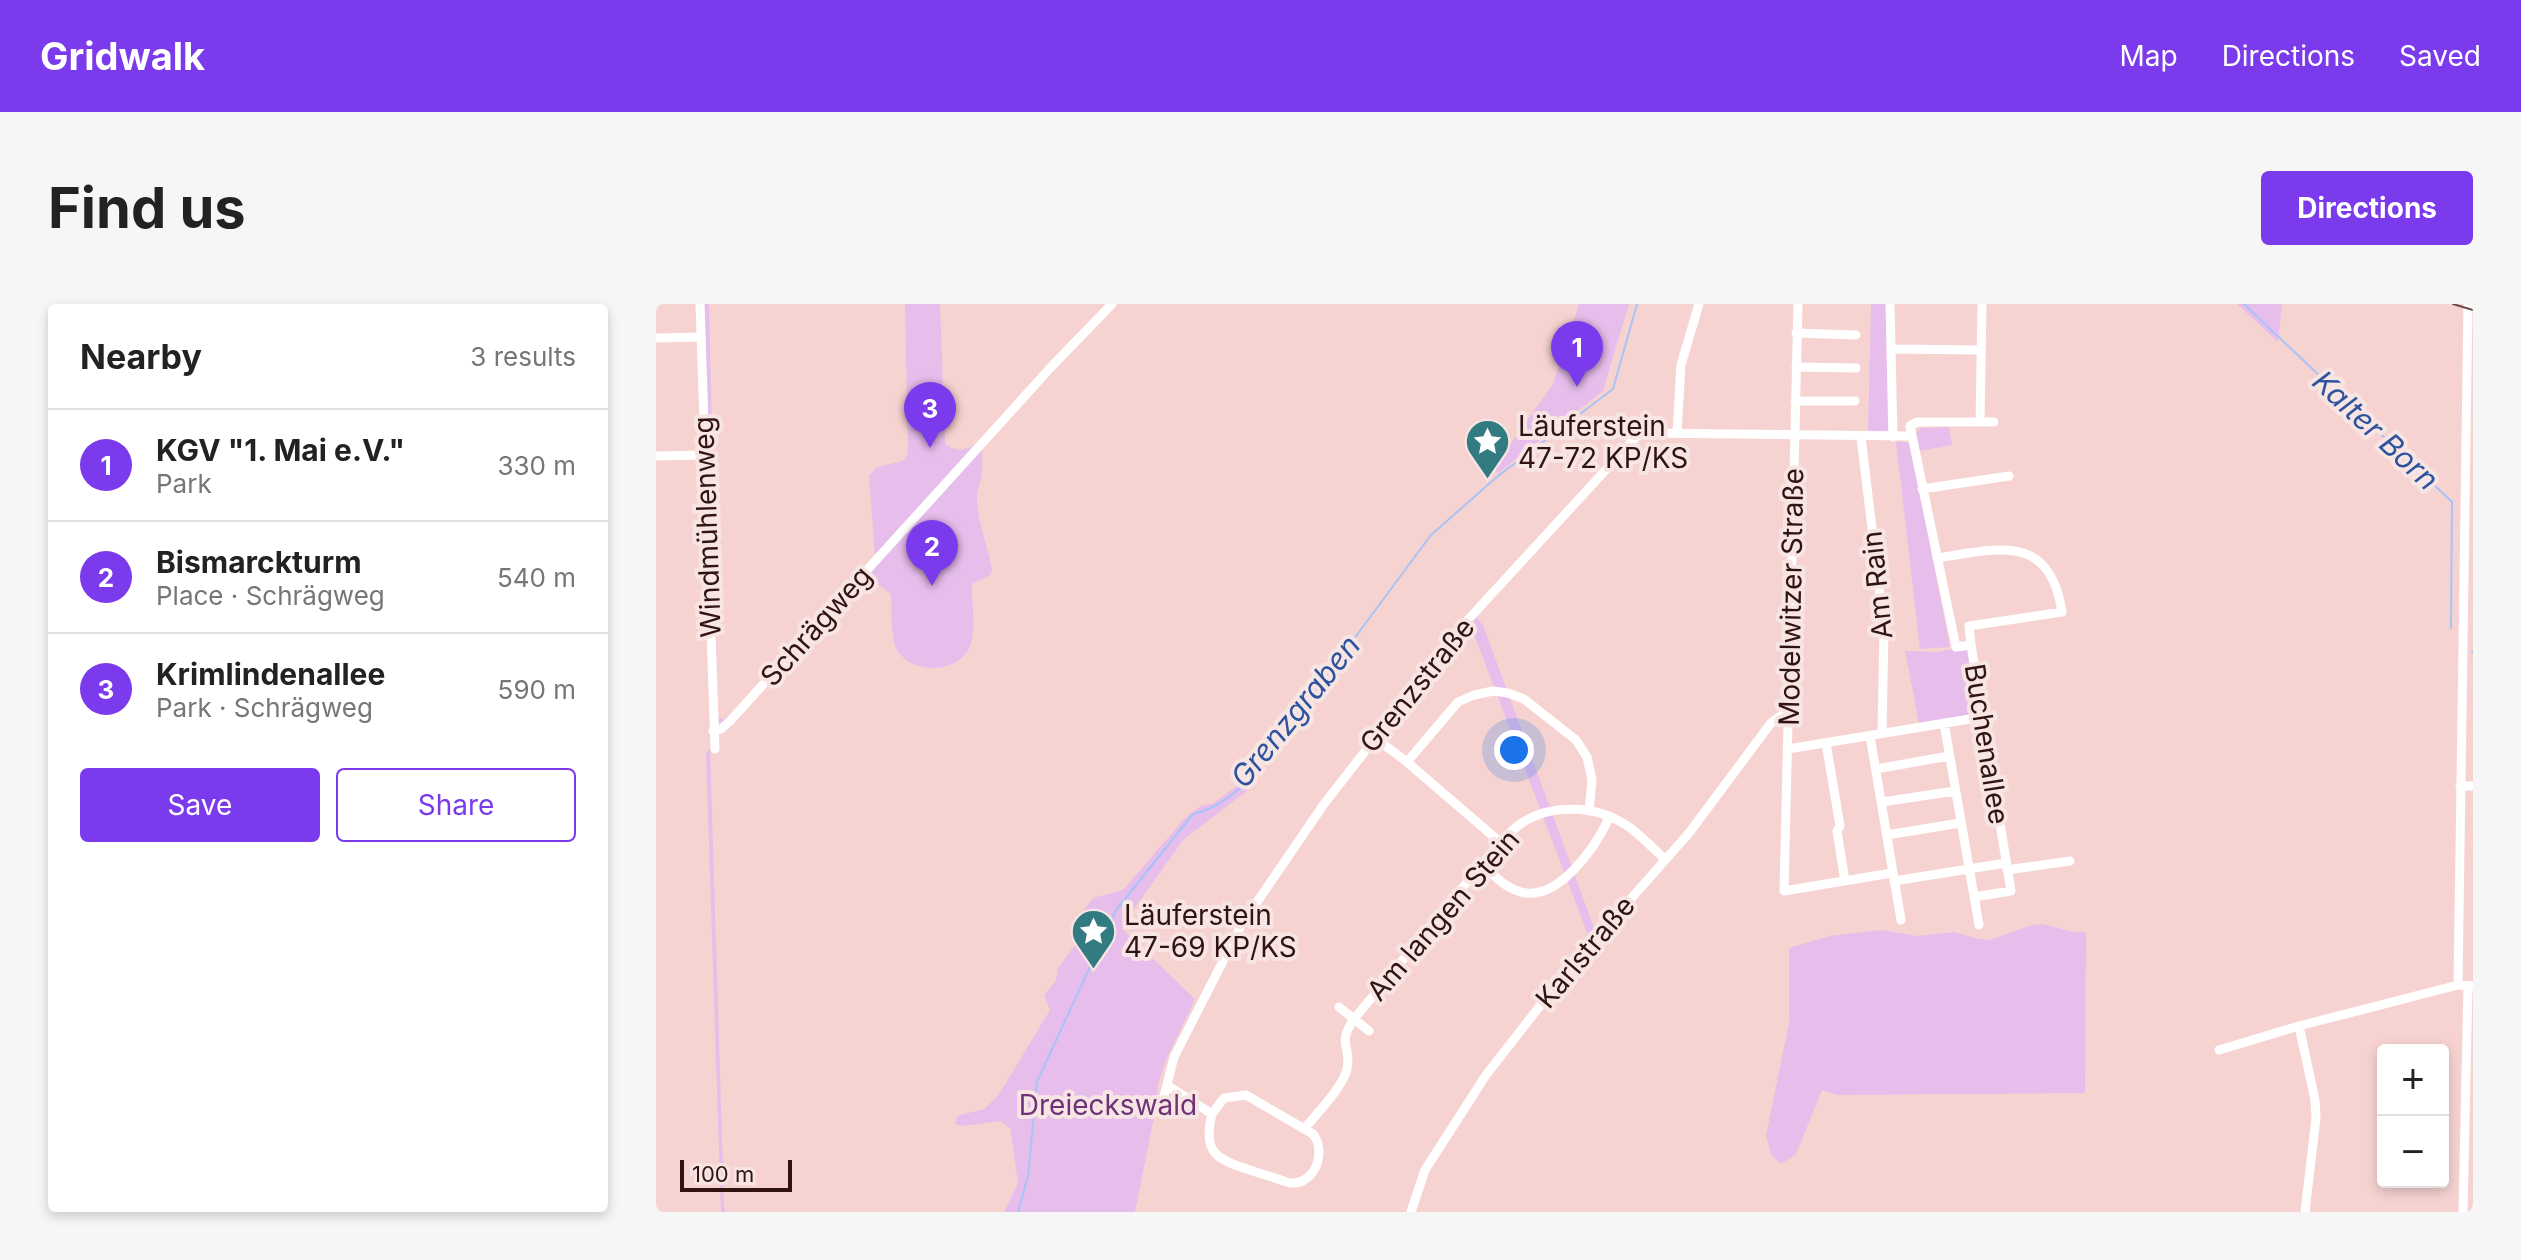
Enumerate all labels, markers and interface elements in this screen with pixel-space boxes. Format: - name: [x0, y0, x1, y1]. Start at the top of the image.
- text: Gridwalk: [40, 33, 205, 79]
- text: Map: [2119, 39, 2178, 73]
- text: Directions: [2222, 39, 2355, 73]
- text: Saved: [2399, 39, 2481, 73]
- button: Directions: [2261, 171, 2473, 245]
- text: Find us: [48, 174, 246, 242]
- pin: 1: [1551, 321, 1603, 387]
- text: Nearby: [80, 336, 202, 377]
- text: 3 results: [470, 341, 576, 372]
- water label: Kalter Born: [2306, 363, 2446, 497]
- pin: 3: [904, 382, 956, 448]
- place label: Läuferstein 47-72 KP/KS: [1518, 409, 1688, 475]
- street label: Windmühlenweg: [686, 416, 728, 638]
- place icon: Läuferstein 47-72 KP/KS: [1463, 418, 1511, 481]
- text: KGV "1. Mai e.V.": [156, 432, 405, 468]
- text: 1: [100, 450, 112, 481]
- text: 330 m: [497, 450, 576, 481]
- text: Park: [156, 468, 212, 499]
- street label: Modelwitzer Straße: [1772, 468, 1810, 726]
- pin: 2: [906, 520, 958, 586]
- street label: Am Rain: [1854, 529, 1900, 641]
- text: Bismarckturm: [156, 544, 362, 580]
- street label: Schrägweg: [753, 559, 879, 693]
- text: 2: [98, 562, 114, 593]
- text: 540 m: [497, 562, 576, 593]
- text: Place · Schrägweg: [156, 580, 385, 611]
- street label: Grenzstraße: [1352, 611, 1482, 759]
- water label: Grenzgraben: [1223, 628, 1367, 794]
- text: Krimlindenallee: [156, 656, 385, 692]
- street label: Buchenallee: [1958, 661, 2016, 827]
- text: 3: [98, 674, 114, 705]
- text: 590 m: [498, 674, 576, 705]
- text: Park · Schrägweg: [156, 692, 373, 723]
- your location: [1494, 730, 1534, 770]
- button: Save: [80, 768, 320, 842]
- button: Share: [336, 768, 576, 842]
- street label: Am langen Stein: [1360, 823, 1526, 1007]
- street label: Karlstraße: [1528, 889, 1642, 1015]
- place label: Läuferstein 47-69 KP/KS: [1124, 898, 1297, 964]
- place icon: Läuferstein 47-69 KP/KS: [1069, 907, 1117, 970]
- map controls: [2377, 1044, 2449, 1188]
- button: +: [2377, 1044, 2449, 1116]
- park label: Dreieckswald: [1019, 1088, 1197, 1122]
- button: −: [2377, 1116, 2449, 1188]
- scale bar: [680, 1156, 792, 1192]
- text: 100 m: [692, 1161, 754, 1187]

